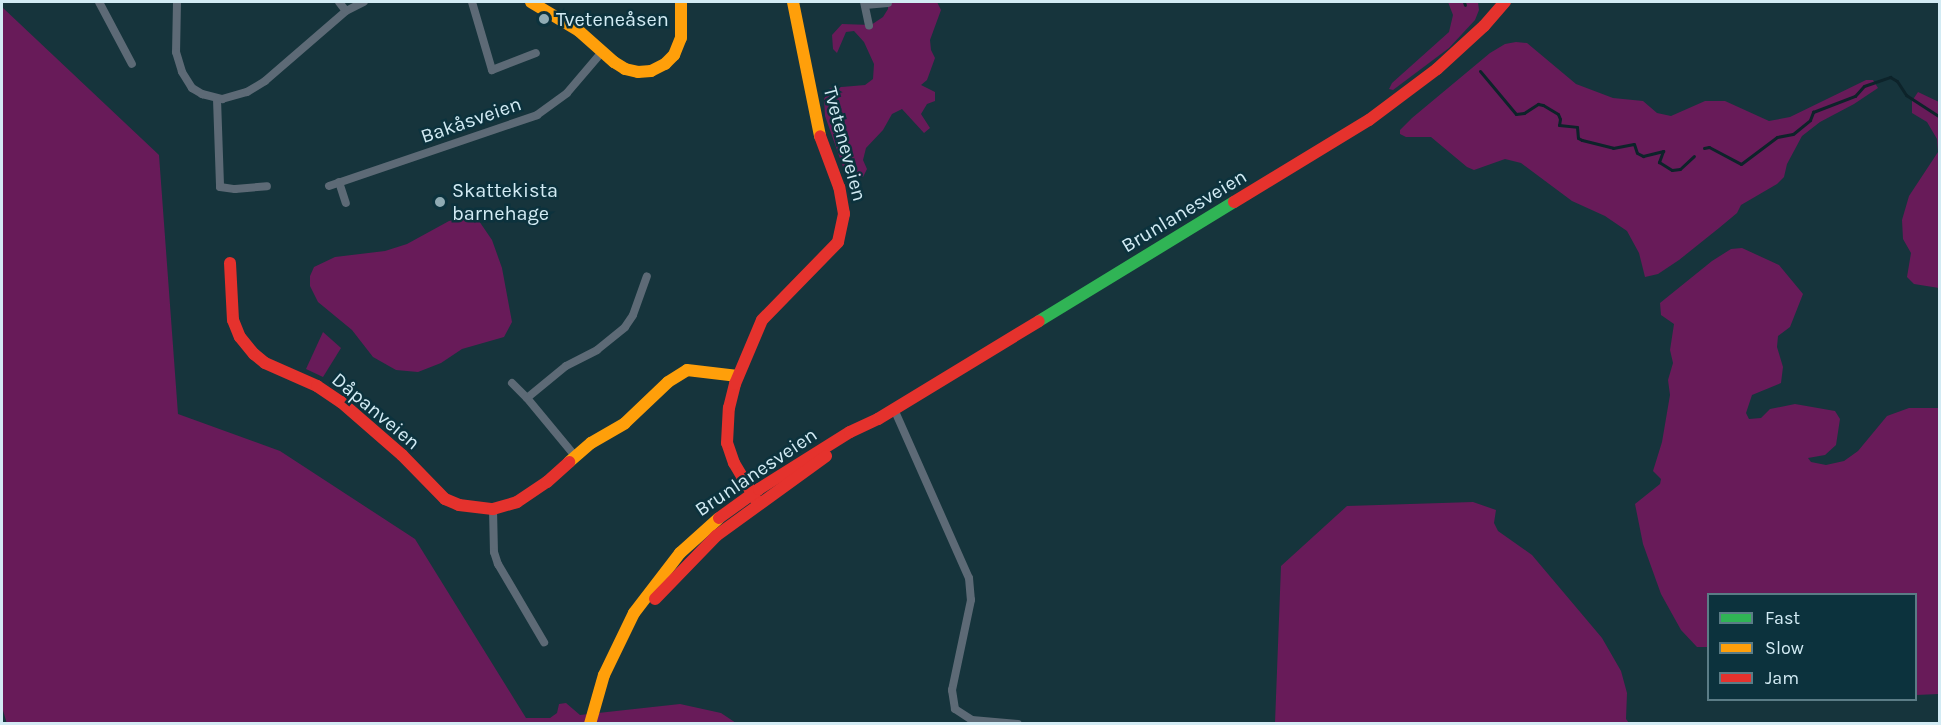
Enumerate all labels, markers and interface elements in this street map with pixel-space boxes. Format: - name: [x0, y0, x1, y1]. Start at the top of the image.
- place label: Tveteneåsen: [556, 7, 669, 31]
- marker: Tveteneåsen: [537, 12, 551, 26]
- street label: Tveteneveien: [818, 84, 872, 204]
- street label: Bakåsveien: [418, 92, 524, 148]
- street label: Brunlanesveien: [1117, 164, 1251, 258]
- place label: Skattekista barnehage: [452, 178, 558, 225]
- marker: Skattekista barnehage: [433, 195, 447, 209]
- street label: Dåpanveien: [327, 367, 425, 455]
- street label: Brunlanesveien: [690, 422, 822, 522]
- legend: [1707, 593, 1917, 701]
- text: Fast: [1765, 607, 1800, 629]
- text: Slow: [1765, 637, 1804, 659]
- text: Jam: [1765, 667, 1799, 689]

